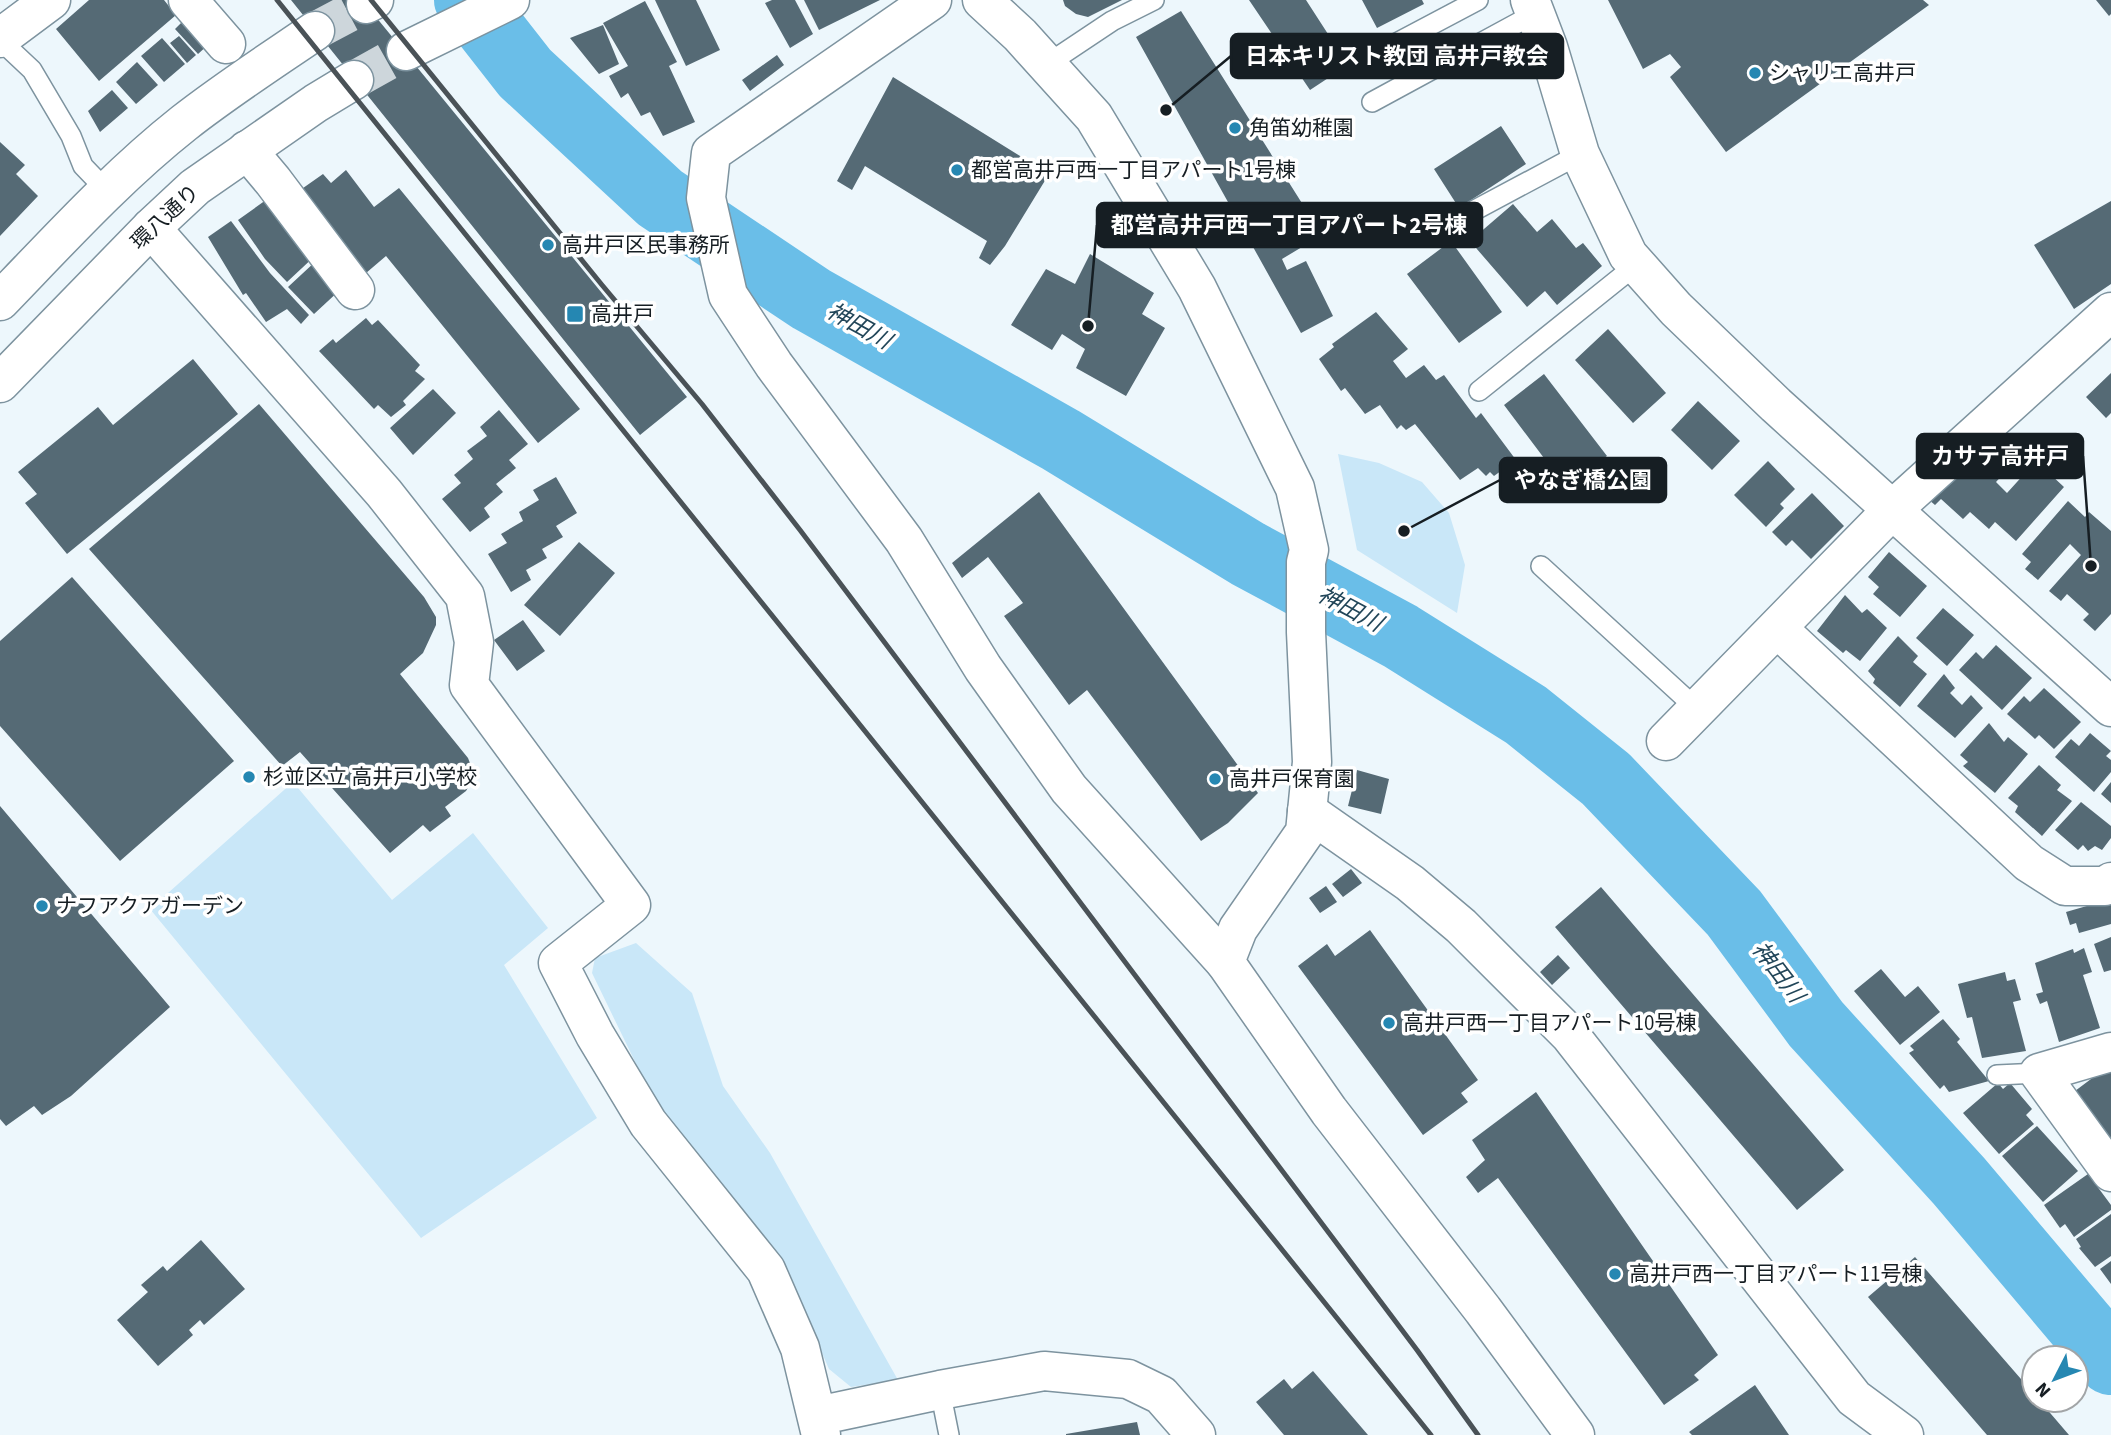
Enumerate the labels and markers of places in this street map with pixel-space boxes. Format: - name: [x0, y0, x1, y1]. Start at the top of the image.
- callout: 日本キリスト教団 高井戸教会: [1231, 34, 1563, 78]
- place label: シャリエ高井戸: [1769, 58, 1916, 88]
- marker: シャリエ高井戸: [1747, 65, 1763, 81]
- place label: 角笛幼稚園: [1249, 113, 1354, 143]
- marker: 角笛幼稚園: [1227, 120, 1243, 136]
- place label: 都営高井戸西一丁目アパート1号棟: [971, 155, 1296, 185]
- marker: 都営高井戸西一丁目アパート1号棟: [949, 162, 965, 178]
- callout: 都営高井戸西一丁目アパート2号棟: [1097, 203, 1482, 247]
- place label: 高井戸区民事務所: [562, 230, 730, 260]
- marker: 高井戸区民事務所: [540, 237, 556, 253]
- place label: 高井戸: [591, 299, 654, 329]
- marker: 高井戸: [565, 304, 585, 324]
- callout: カサテ高井戸: [1917, 434, 2083, 478]
- callout: やなぎ橋公園: [1500, 458, 1666, 502]
- place label: 杉並区立 高井戸小学校: [263, 762, 477, 792]
- place label: 高井戸保育園: [1229, 764, 1355, 794]
- marker: 杉並区立 高井戸小学校: [241, 769, 257, 785]
- marker: 高井戸保育園: [1207, 771, 1223, 787]
- place label: ナフアクアガーデン: [56, 891, 244, 921]
- marker: ナフアクアガーデン: [34, 898, 50, 914]
- place label: 高井戸西一丁目アパート10号棟: [1403, 1008, 1696, 1038]
- marker: 高井戸西一丁目アパート10号棟: [1381, 1015, 1397, 1031]
- place label: 高井戸西一丁目アパート11号棟: [1629, 1259, 1922, 1289]
- marker: 高井戸西一丁目アパート11号棟: [1607, 1266, 1623, 1282]

